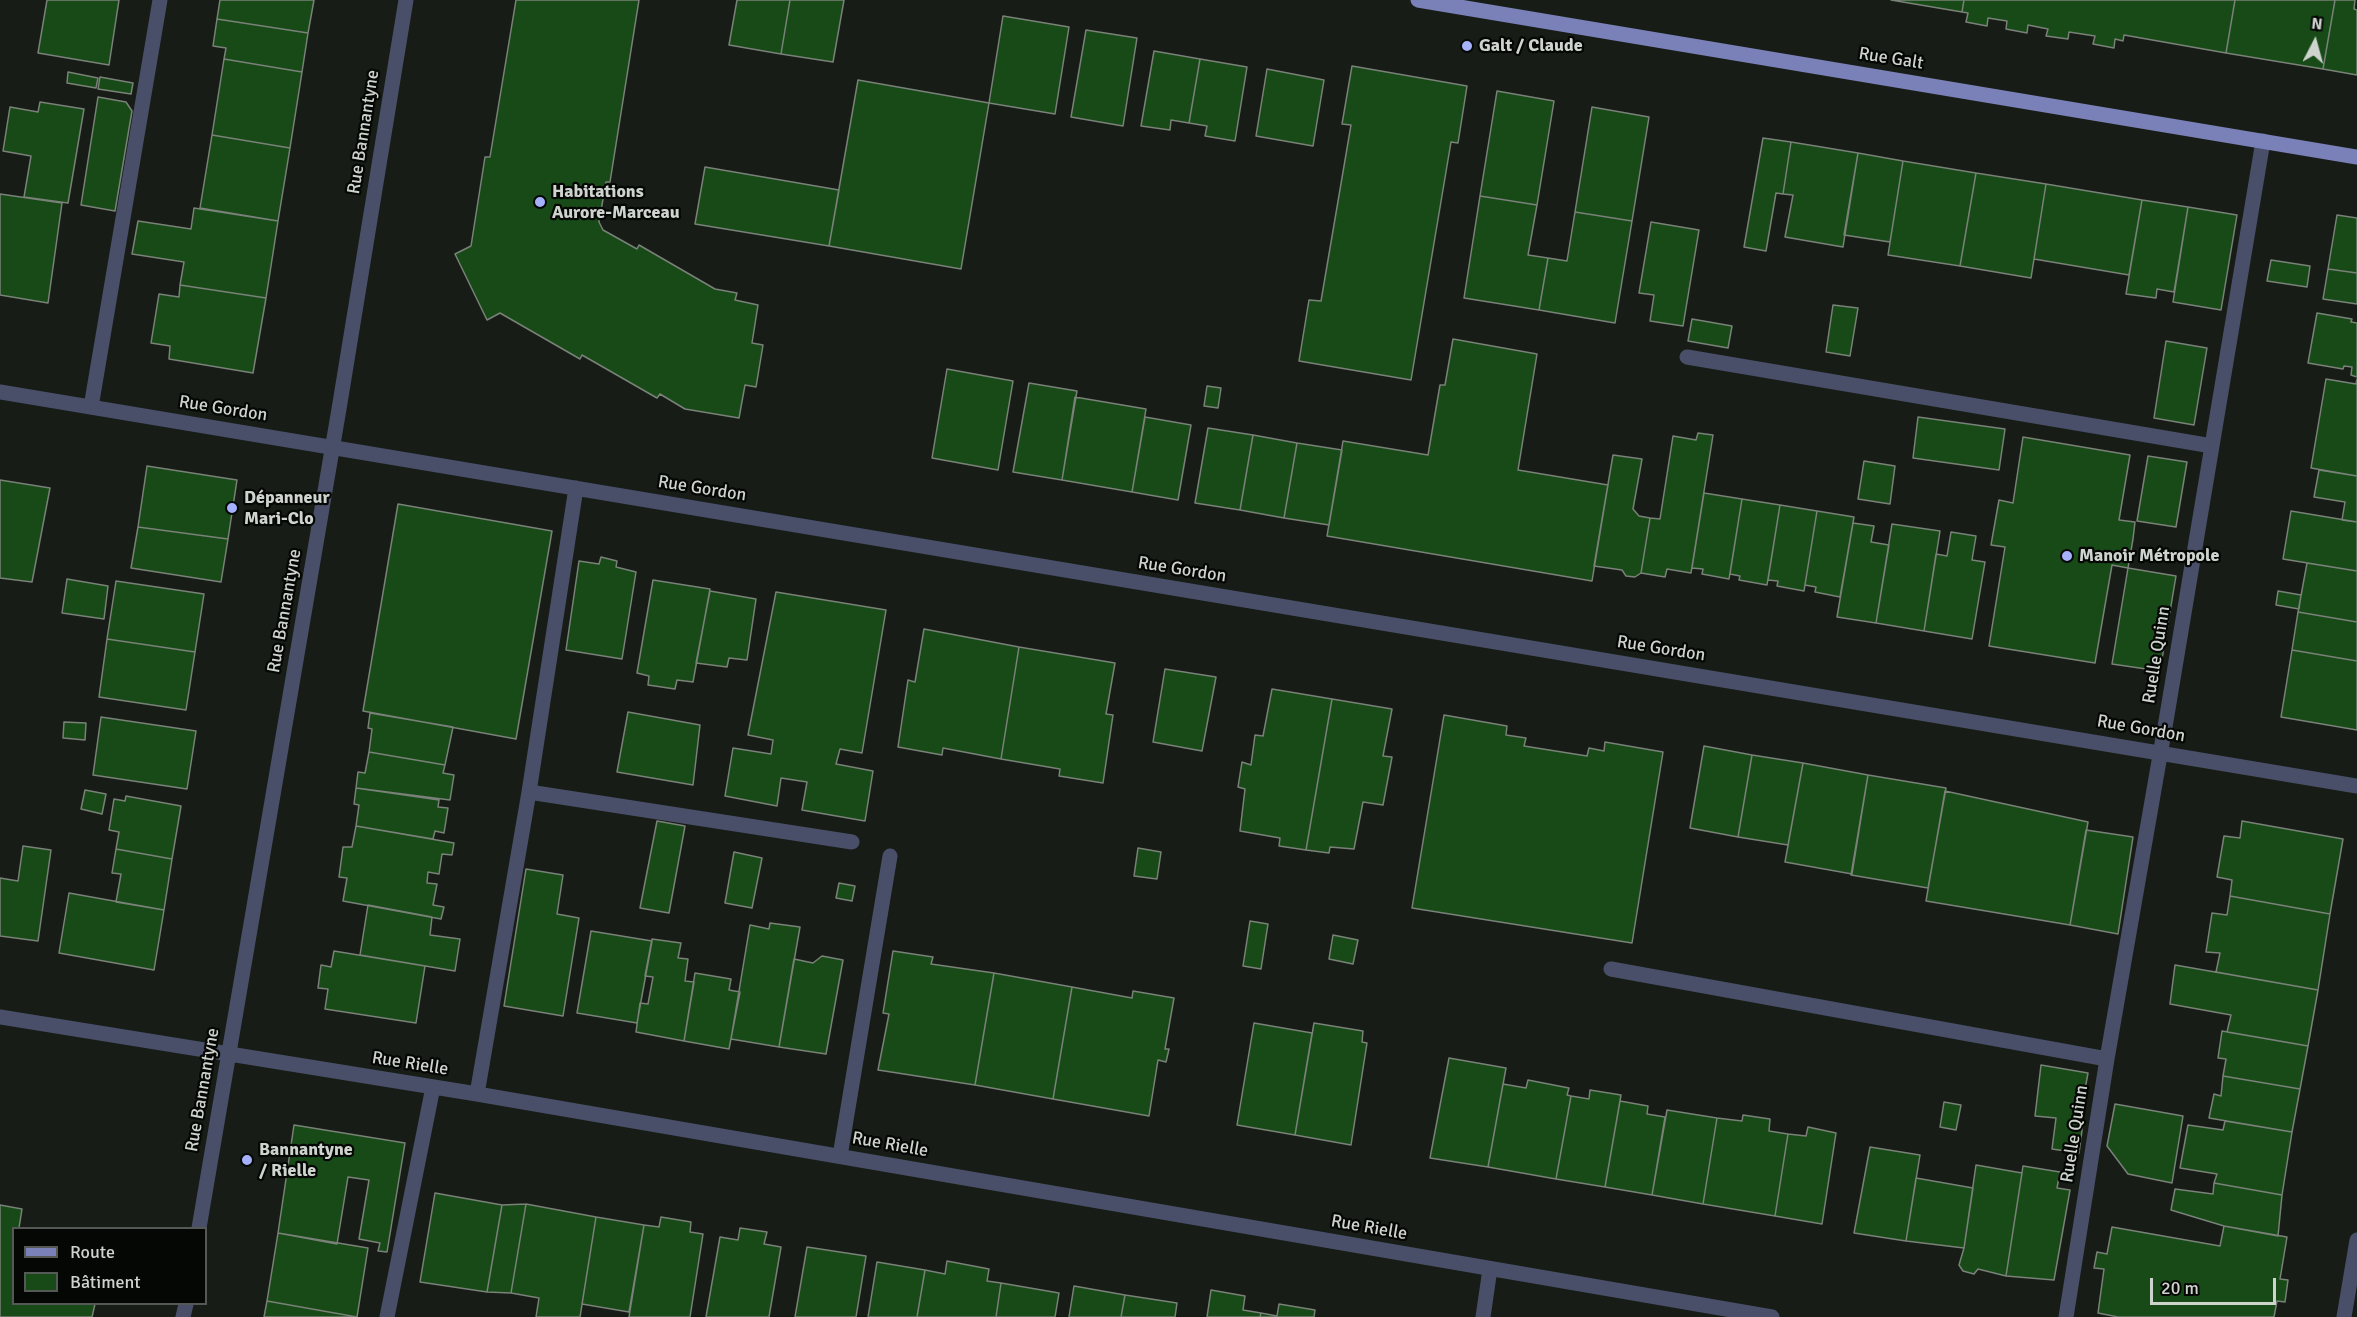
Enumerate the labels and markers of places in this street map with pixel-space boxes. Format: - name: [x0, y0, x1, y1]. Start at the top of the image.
- place label: Galt / Claude: [1479, 35, 1583, 57]
- marker: Galt / Claude: [1460, 39, 1474, 53]
- place label: Habitations Aurore-Marceau: [552, 181, 680, 224]
- marker: Habitations Aurore-Marceau: [533, 195, 547, 209]
- place label: Dépanneur Mari-Clo: [244, 487, 330, 530]
- marker: Dépanneur Mari-Clo: [225, 501, 239, 515]
- place label: Manoir Métropole: [2079, 545, 2219, 567]
- marker: Manoir Métropole: [2060, 549, 2074, 563]
- place label: Bannantyne / Rielle: [259, 1139, 353, 1182]
- marker: Bannantyne / Rielle: [240, 1153, 254, 1167]

